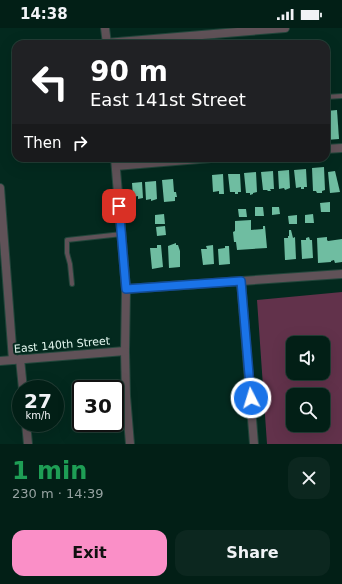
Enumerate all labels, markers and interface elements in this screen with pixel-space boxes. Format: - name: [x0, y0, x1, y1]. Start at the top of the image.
- text: 14:38: [20, 5, 68, 23]
- text: 90 m: [90, 55, 168, 88]
- icon: left: [24, 56, 76, 108]
- text: East 141st Street: [90, 89, 246, 110]
- icon: right: [69, 132, 91, 154]
- text: Then: [24, 134, 61, 152]
- pin: [102, 189, 136, 223]
- icon: arrive: [108, 195, 130, 217]
- street label: East 140th Street: [13, 334, 111, 356]
- map controls: [286, 336, 330, 432]
- button: sound: [286, 336, 330, 380]
- position arrow: [230, 377, 272, 419]
- speed limit sign: 30: [72, 380, 124, 432]
- button: search: [286, 388, 330, 432]
- text: 27: [24, 389, 52, 413]
- text: km/h: [25, 410, 51, 421]
- text: 1 min: [12, 457, 87, 485]
- button: close: [288, 457, 330, 499]
- text: 230 m · 14:39: [12, 486, 103, 501]
- button: Exit: [12, 530, 167, 576]
- button: Share: [175, 530, 330, 576]

